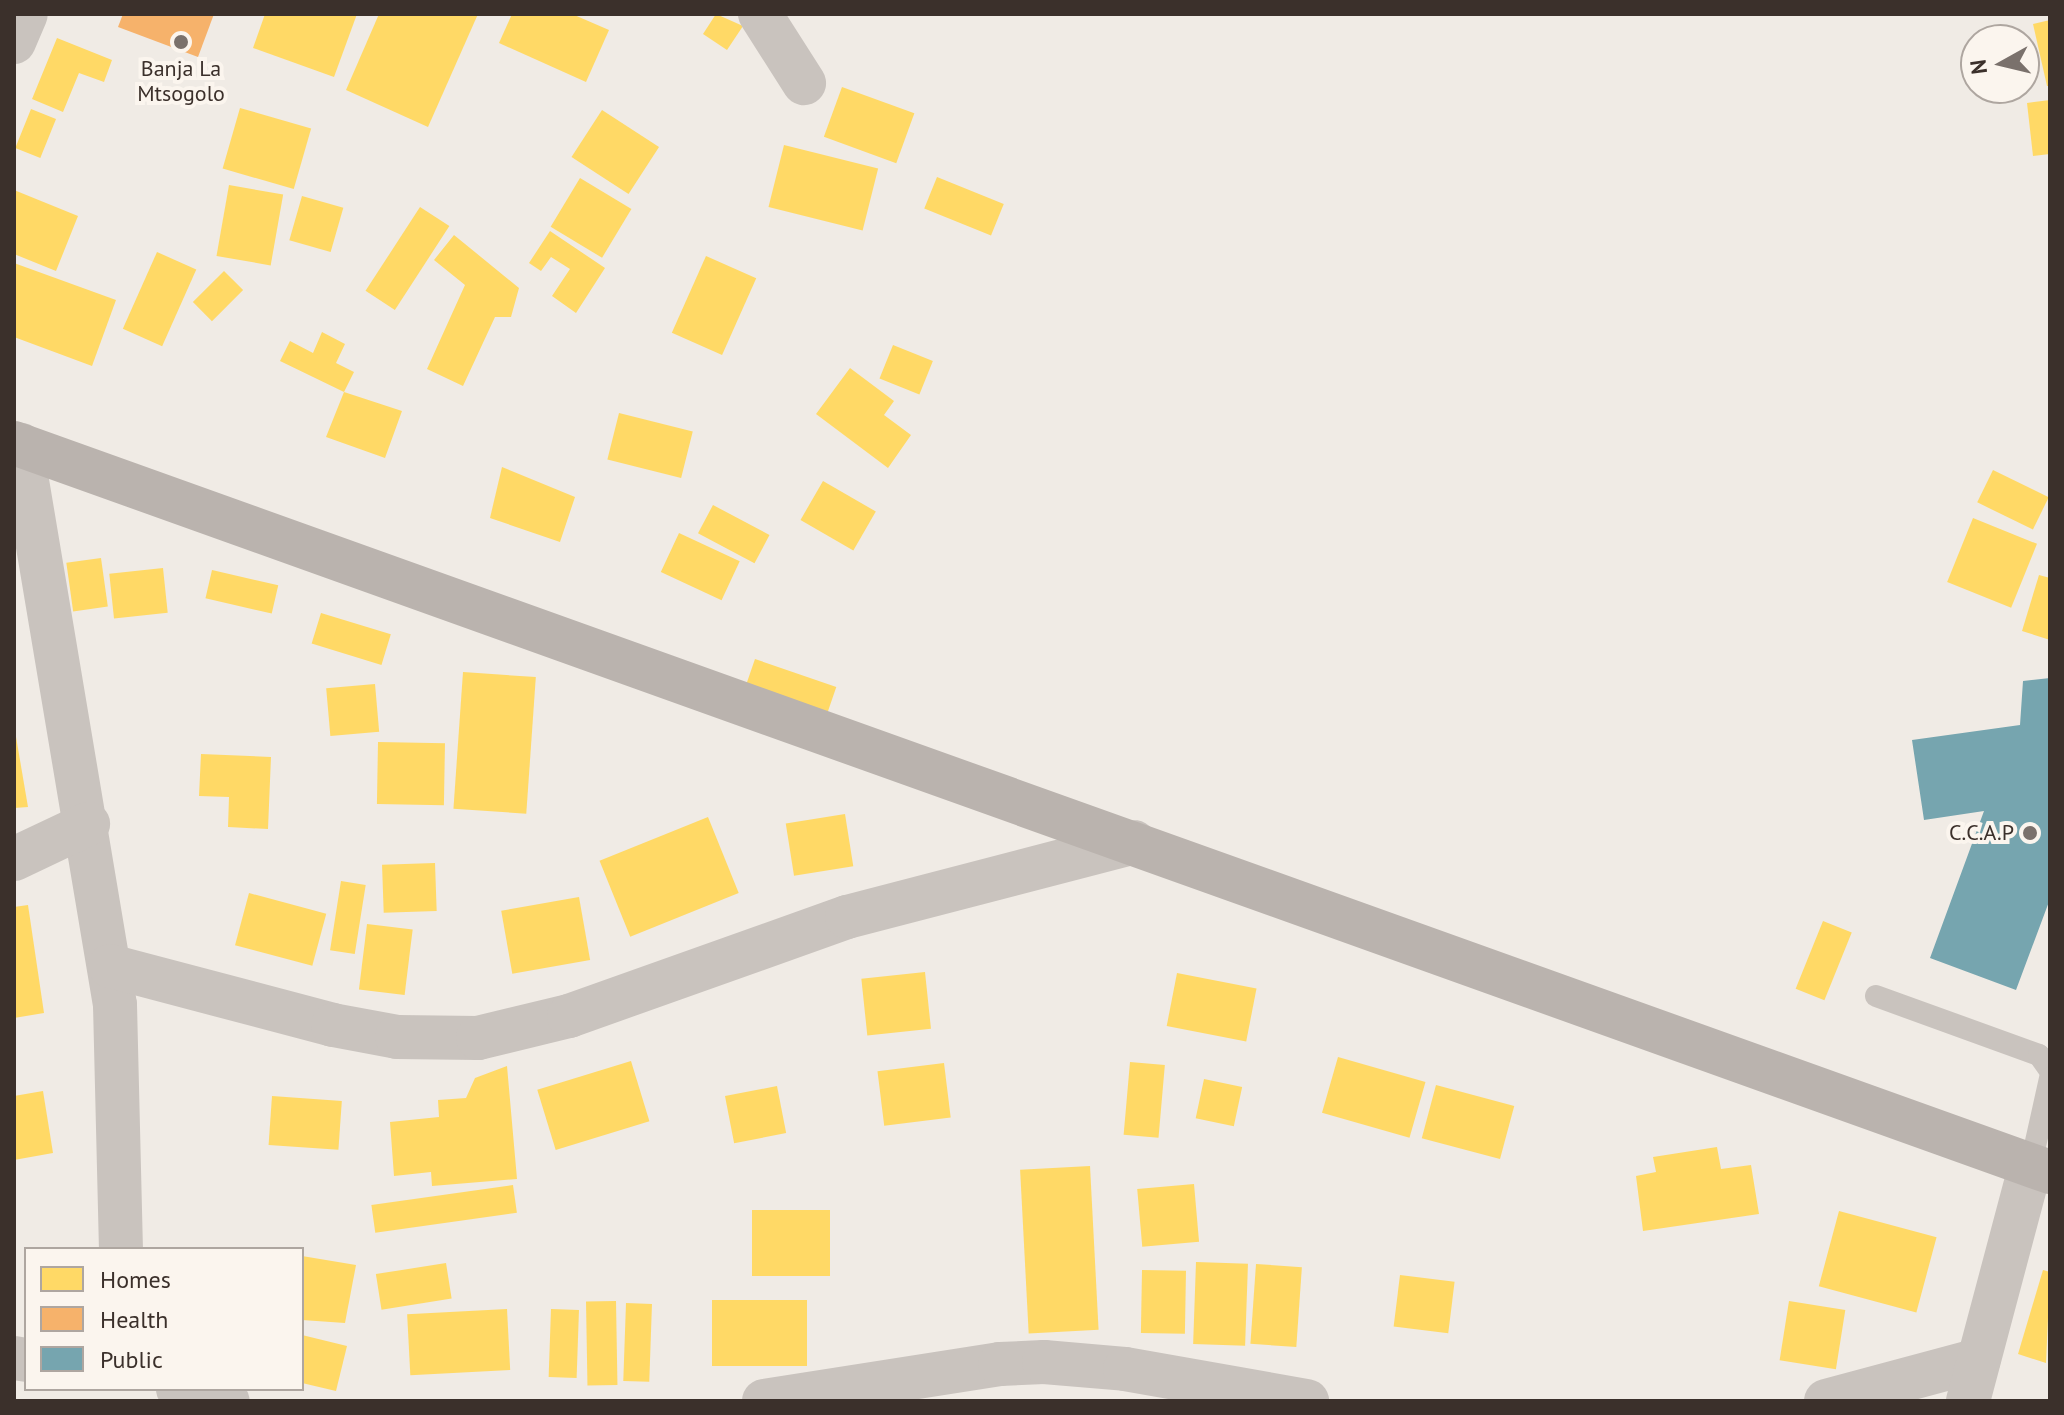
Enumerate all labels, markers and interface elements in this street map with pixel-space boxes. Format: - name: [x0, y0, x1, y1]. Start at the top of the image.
- north arrow: [1960, 24, 2040, 104]
- marker: Banja La Mtsogolo: [172, 33, 190, 51]
- place label: Banja La Mtsogolo: [137, 55, 225, 106]
- text: N: [1963, 58, 1993, 76]
- place label: C.C.A.P: [1949, 820, 2014, 846]
- marker: C.C.A.P: [2021, 824, 2039, 842]
- legend: [24, 1247, 304, 1391]
- text: Homes: [100, 1264, 171, 1295]
- text: Health: [100, 1304, 169, 1335]
- text: Public: [100, 1344, 163, 1375]

